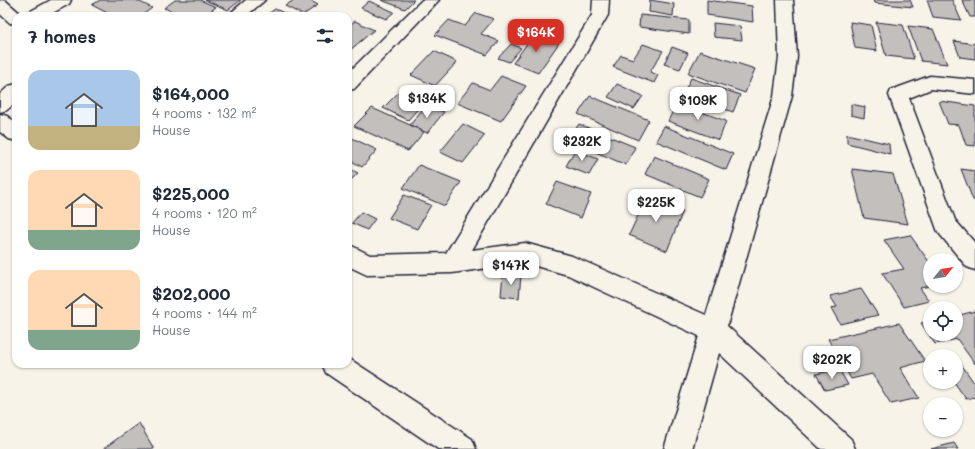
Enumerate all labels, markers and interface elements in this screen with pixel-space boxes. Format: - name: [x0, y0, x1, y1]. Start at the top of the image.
- pin: $164K: [508, 19, 564, 53]
- text: $164K: [517, 23, 555, 40]
- text: 7 homes: [28, 25, 96, 47]
- icon: filters: [314, 25, 336, 47]
- text: $164,000: [152, 82, 229, 104]
- pin: $134K: [399, 85, 455, 119]
- icon: home: [60, 86, 108, 134]
- pin: $109K: [670, 87, 726, 121]
- text: $134K: [408, 89, 446, 106]
- text: $109K: [679, 91, 717, 108]
- text: 4 rooms · 132 m²: [152, 104, 257, 121]
- text: House: [152, 121, 190, 138]
- pin: $232K: [554, 128, 610, 162]
- text: $232K: [563, 132, 601, 149]
- text: $225,000: [152, 182, 229, 204]
- icon: home: [60, 186, 108, 234]
- pin: $225K: [628, 189, 684, 223]
- text: $225K: [637, 193, 675, 210]
- text: 4 rooms · 120 m²: [152, 204, 257, 221]
- text: House: [152, 221, 190, 238]
- pin: $147K: [483, 252, 539, 286]
- north arrow: [923, 253, 963, 293]
- map controls: [923, 253, 963, 437]
- text: $147K: [492, 256, 530, 273]
- text: $202,000: [152, 282, 230, 304]
- icon: home: [60, 286, 108, 334]
- button: locate: [923, 301, 963, 341]
- text: 4 rooms · 144 m²: [152, 304, 257, 321]
- text: House: [152, 321, 190, 338]
- pin: $202K: [804, 346, 860, 380]
- button: +: [923, 349, 963, 389]
- text: $202K: [812, 350, 852, 367]
- button: −: [923, 397, 963, 437]

